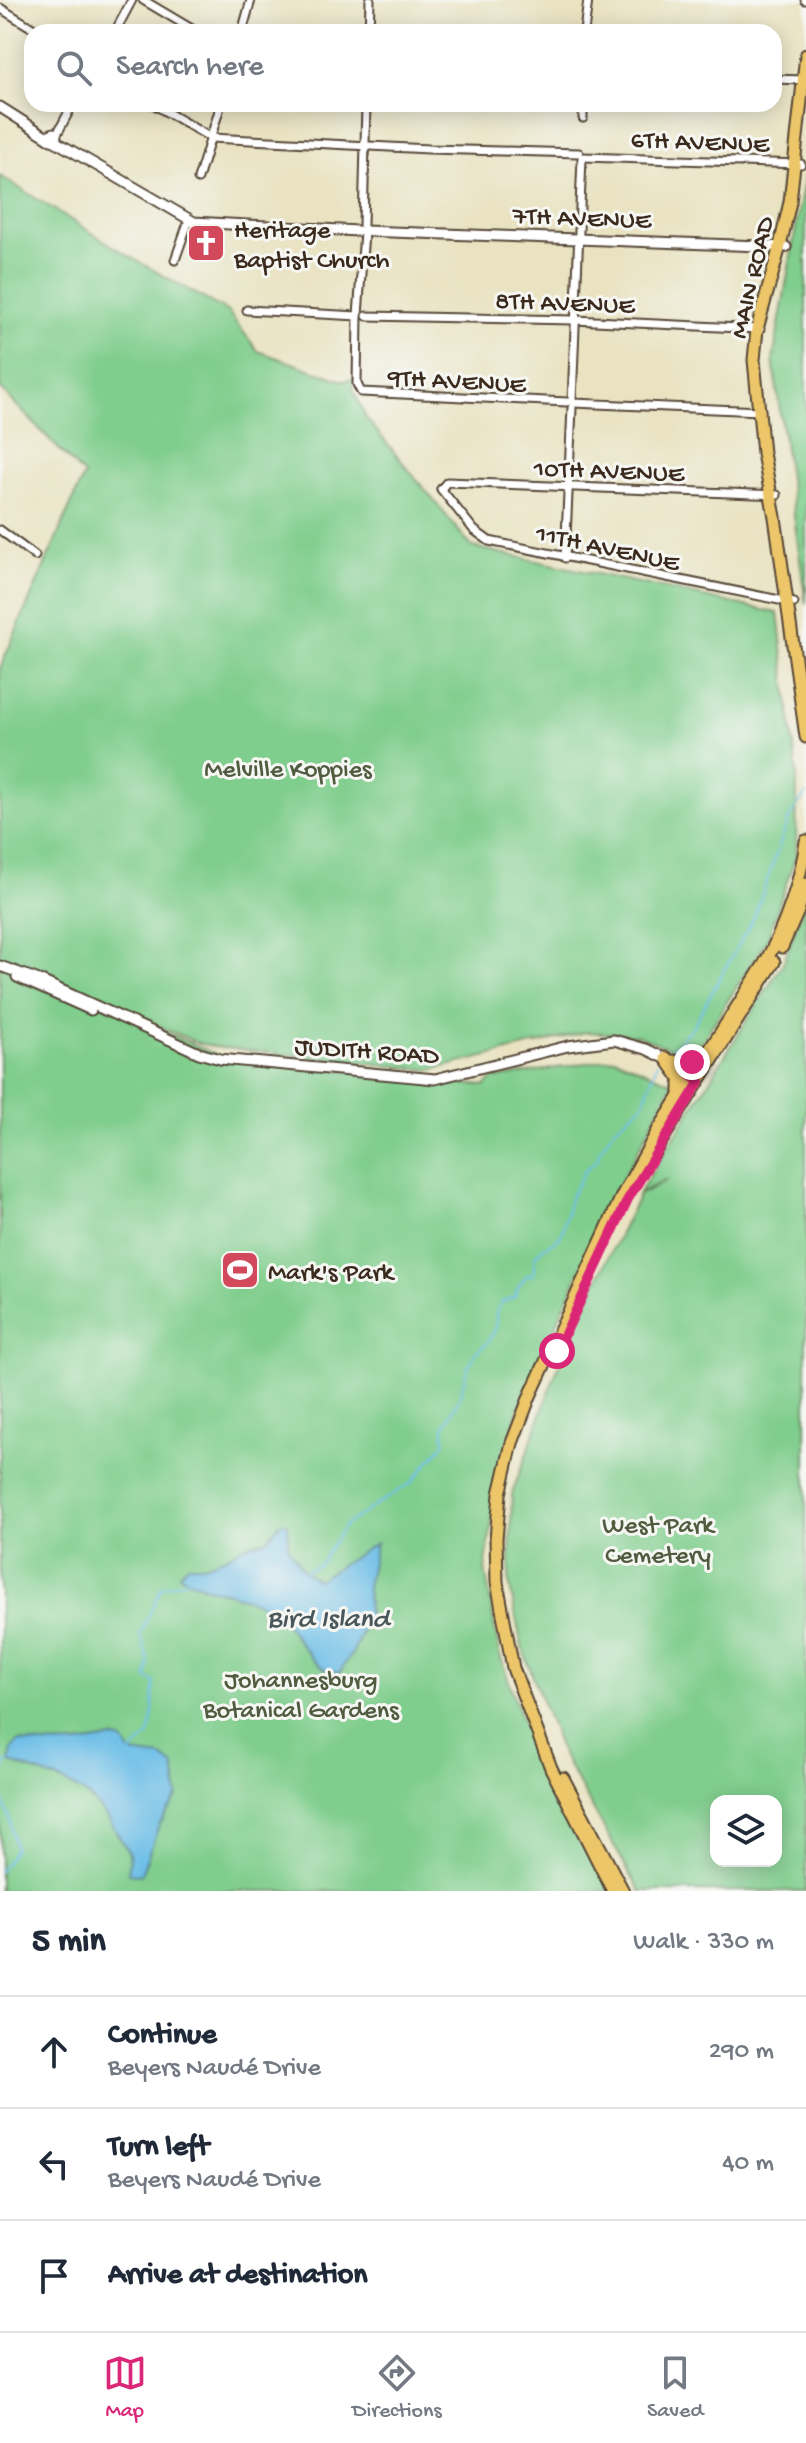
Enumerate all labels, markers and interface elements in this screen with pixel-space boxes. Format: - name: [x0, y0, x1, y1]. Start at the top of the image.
- search box: [24, 24, 782, 112]
- icon: search: [52, 46, 96, 90]
- text: Search here: [116, 51, 264, 86]
- street label: 6TH AVENUE: [630, 127, 770, 162]
- street label: 7TH AVENUE: [511, 203, 652, 238]
- street label: MAIN ROAD: [725, 214, 783, 342]
- place label: Heritage Baptist Church: [233, 217, 389, 278]
- church icon: Heritage Baptist Church: [185, 222, 227, 264]
- street label: 8TH AVENUE: [495, 288, 636, 323]
- street label: 9TH AVENUE: [386, 364, 527, 403]
- street label: 10TH AVENUE: [532, 455, 685, 492]
- street label: 11TH AVENUE: [531, 520, 683, 581]
- park label: Melville Koppies: [204, 756, 373, 787]
- street label: JUDITH ROAD: [294, 1033, 440, 1074]
- route end: [674, 1044, 710, 1080]
- sports icon: Mark's Park: [219, 1249, 261, 1291]
- place label: Mark's Park: [268, 1259, 396, 1290]
- route start: [539, 1333, 575, 1369]
- park label: West Park Cemetery: [602, 1512, 716, 1573]
- water label: Bird Island: [267, 1604, 391, 1637]
- park label: Johannesburg Botanical Gardens: [202, 1667, 400, 1728]
- map controls: [710, 1795, 782, 1867]
- button: layers: [710, 1795, 782, 1867]
- text: 5 min: [32, 1923, 106, 1963]
- text: Walk · 330 m: [633, 1928, 774, 1959]
- text: Continue: [108, 2019, 217, 2054]
- icon: ahead: [32, 2030, 76, 2074]
- text: 290 m: [709, 2037, 774, 2068]
- text: Beyers Naudé Drive: [108, 2054, 321, 2085]
- text: Turn left: [108, 2131, 209, 2166]
- icon: left: [32, 2142, 76, 2186]
- text: 40 m: [722, 2149, 774, 2180]
- text: Beyers Naudé Drive: [108, 2166, 321, 2197]
- icon: arrive: [32, 2254, 76, 2298]
- text: Arrive at destination: [108, 2259, 368, 2294]
- tab: Map: [103, 2351, 147, 2425]
- tab: Directions: [352, 2351, 442, 2425]
- tab: Saved: [647, 2351, 703, 2425]

